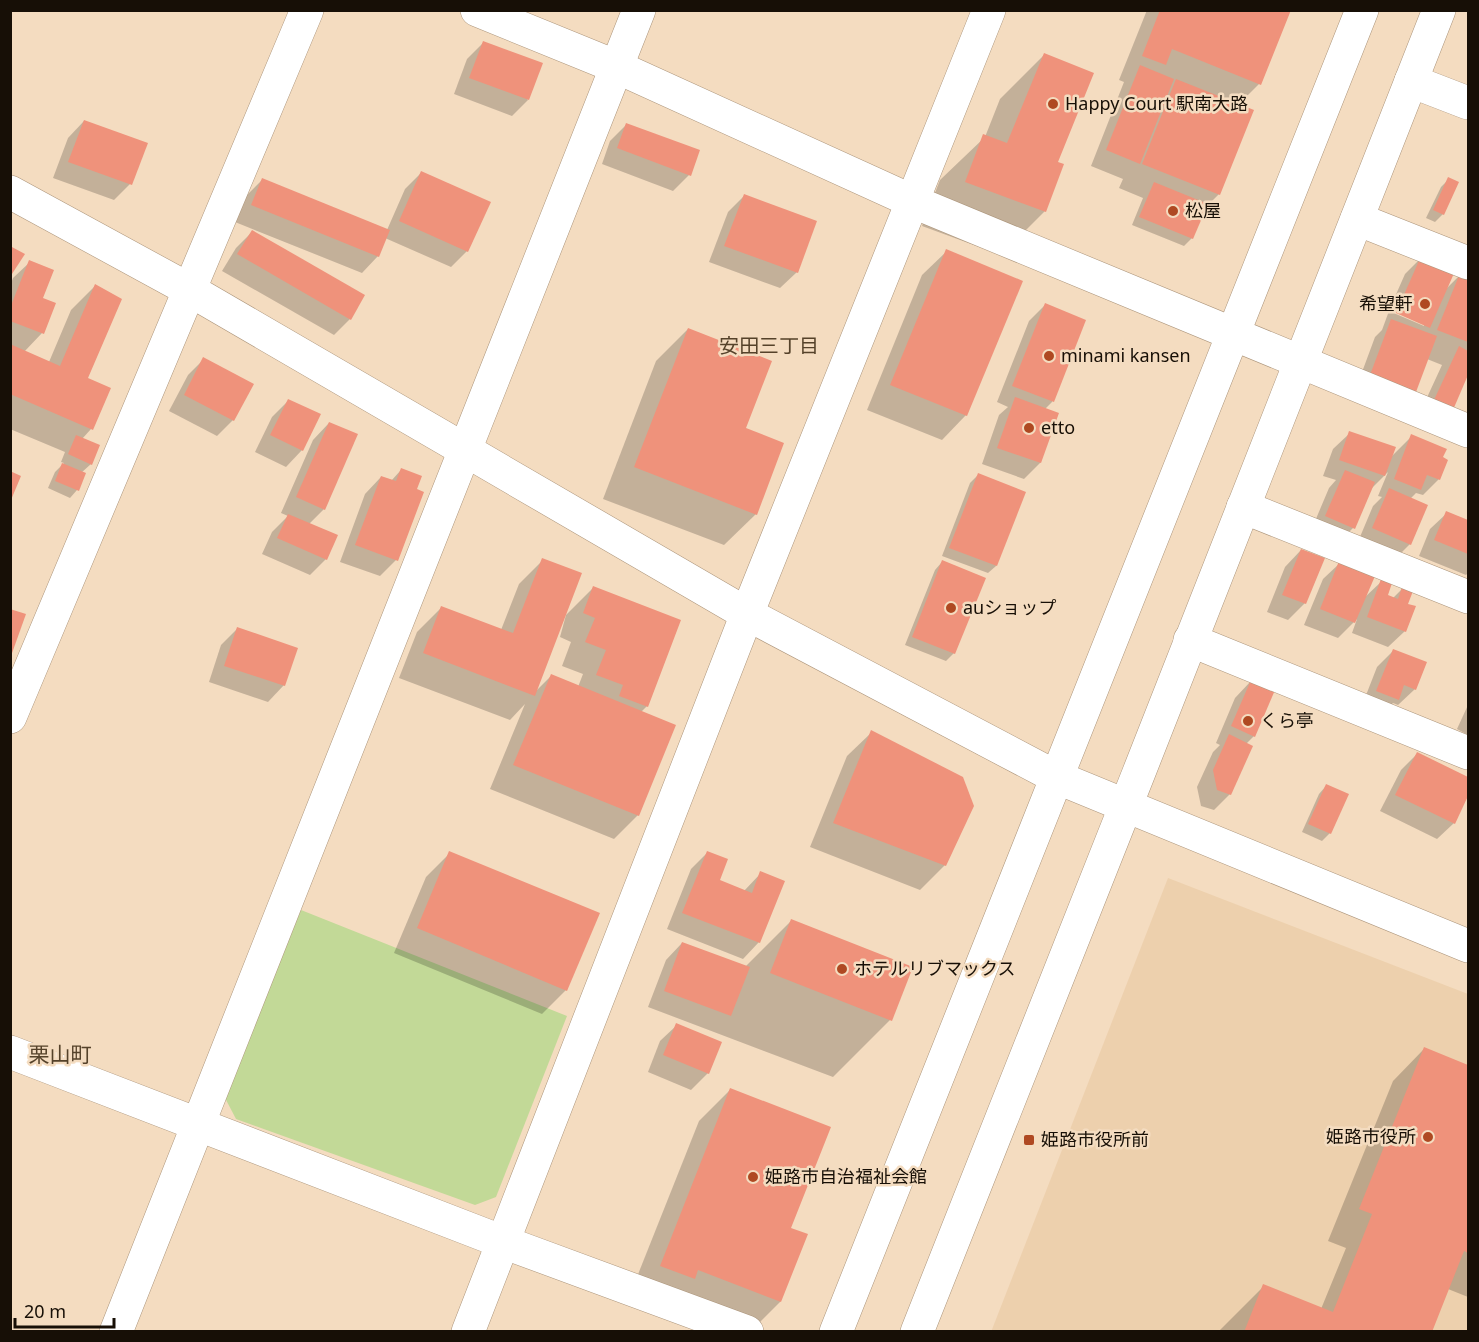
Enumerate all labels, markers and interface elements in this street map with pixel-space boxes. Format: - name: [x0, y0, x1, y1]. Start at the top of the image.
- place label: Happy Court 駅南大路: [1065, 91, 1248, 115]
- marker: Happy Court 駅南大路: [1046, 97, 1060, 111]
- place label: 松屋: [1185, 198, 1221, 222]
- marker: 松屋: [1166, 204, 1180, 218]
- place label: 希望軒: [1359, 291, 1413, 315]
- marker: 希望軒: [1418, 297, 1432, 311]
- district label: 安田三丁目: [719, 332, 819, 359]
- place label: minami kansen: [1061, 343, 1191, 367]
- marker: minami kansen: [1042, 349, 1056, 363]
- place label: etto: [1041, 415, 1075, 439]
- marker: etto: [1022, 421, 1036, 435]
- place label: auショップ: [963, 595, 1056, 619]
- marker: auショップ: [944, 601, 958, 615]
- place label: くら亭: [1260, 708, 1314, 732]
- marker: くら亭: [1241, 714, 1255, 728]
- place label: ホテルリブマックス: [854, 956, 1015, 980]
- marker: ホテルリブマックス: [835, 962, 849, 976]
- district label: 栗山町: [29, 1040, 92, 1068]
- place label: 姫路市役所: [1326, 1124, 1416, 1148]
- place label: 姫路市役所前: [1041, 1127, 1149, 1151]
- marker: 姫路市役所: [1421, 1130, 1435, 1144]
- marker: 姫路市役所前: [1022, 1133, 1036, 1147]
- place label: 姫路市自治福祉会館: [765, 1164, 927, 1188]
- marker: 姫路市自治福祉会館: [746, 1170, 760, 1184]
- scale bar: [15, 1291, 114, 1329]
- text: 20 m: [24, 1299, 66, 1323]

